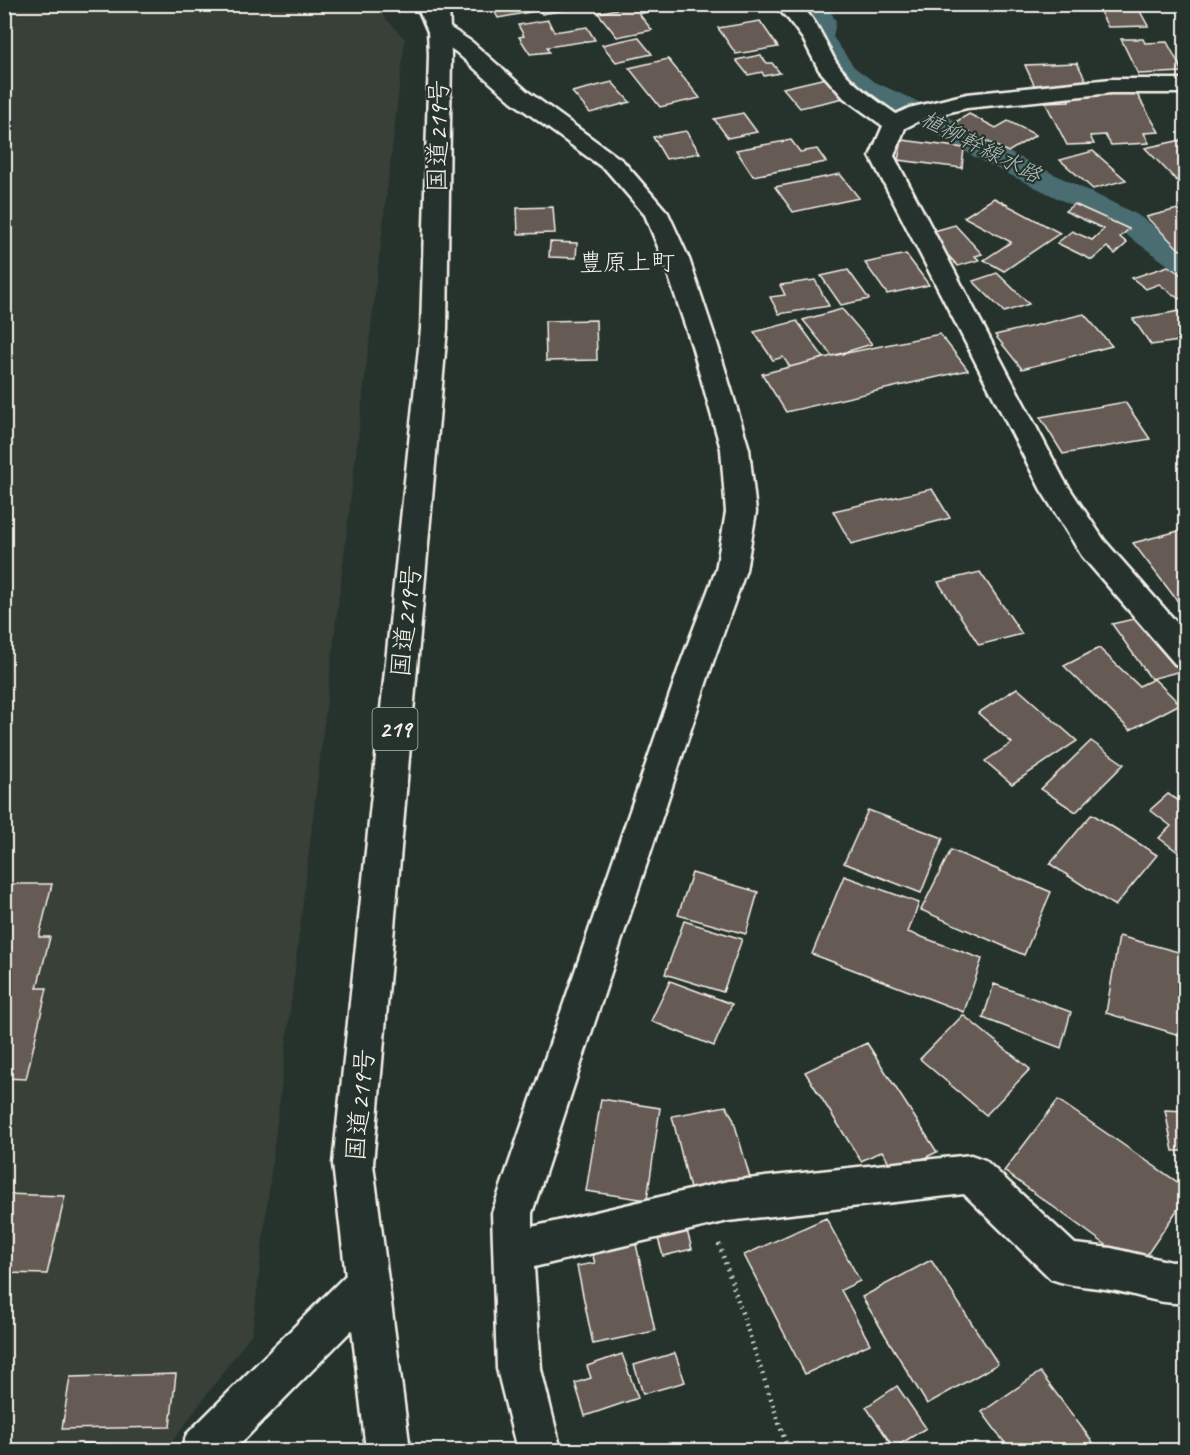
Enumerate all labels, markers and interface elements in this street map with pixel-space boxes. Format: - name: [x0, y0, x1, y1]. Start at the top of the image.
- street label: 国道219号: [421, 79, 455, 193]
- water label: 植柳幹線水路: [916, 105, 1048, 190]
- district label: 豊原上町: [579, 247, 675, 277]
- street label: 国道219号: [384, 563, 428, 679]
- road number: 219: [372, 708, 418, 750]
- street label: 国道219号: [339, 1047, 381, 1163]

